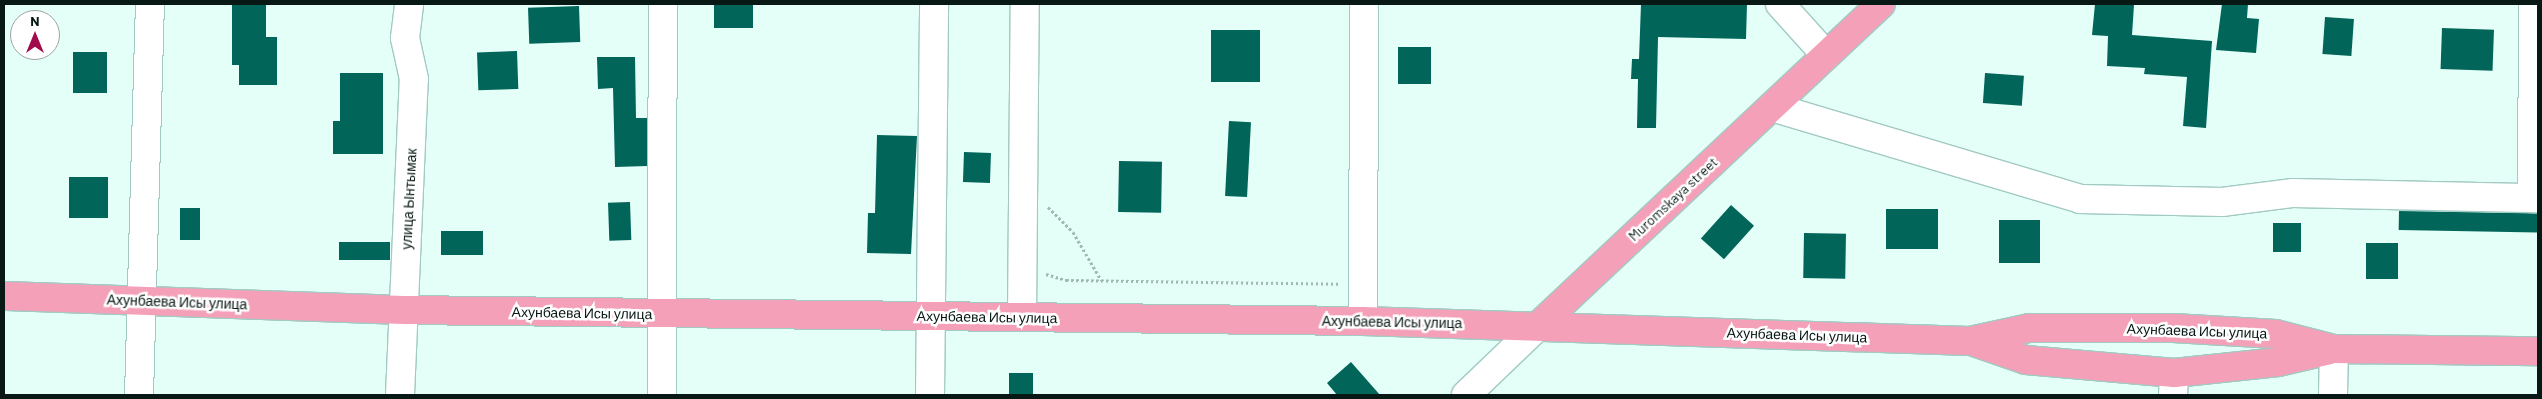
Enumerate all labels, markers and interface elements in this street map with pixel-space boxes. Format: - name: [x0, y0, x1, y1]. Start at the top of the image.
- north arrow: [10, 10, 60, 60]
- text: N: [30, 12, 40, 29]
- street label: улица Ынтымак: [398, 148, 420, 250]
- street label: Muromskaya street: [1625, 153, 1721, 245]
- street label: Ахунбаева Исы улица: [106, 291, 248, 313]
- street label: Ахунбаева Исы улица: [512, 303, 652, 323]
- street label: Ахунбаева Исы улица: [917, 307, 1057, 327]
- street label: Ахунбаева Исы улица: [1322, 312, 1462, 332]
- street label: Ахунбаева Исы улица: [2126, 320, 2268, 342]
- street label: Ахунбаева Исы улица: [1726, 324, 1868, 346]

